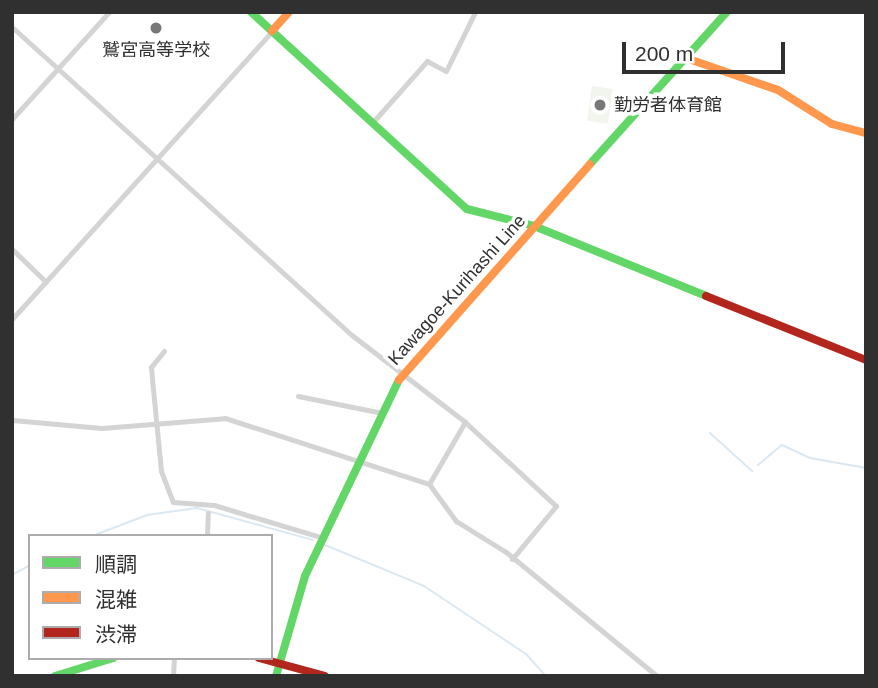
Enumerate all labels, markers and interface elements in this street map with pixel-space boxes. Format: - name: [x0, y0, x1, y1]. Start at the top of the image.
- marker: 鷲宮高等学校: [148, 20, 164, 36]
- scale bar: [626, 28, 789, 72]
- place label: 鷲宮高等学校: [102, 39, 210, 61]
- text: 200 m: [635, 42, 693, 65]
- place label: 勤労者体育館: [614, 94, 722, 116]
- marker: 勤労者体育館: [592, 97, 608, 113]
- street label: Kawagoe-Kurihashi Line: [384, 210, 530, 370]
- legend: [28, 534, 273, 660]
- text: 順調: [95, 553, 137, 576]
- text: 混雑: [95, 588, 137, 611]
- text: 渋滞: [95, 623, 137, 646]

